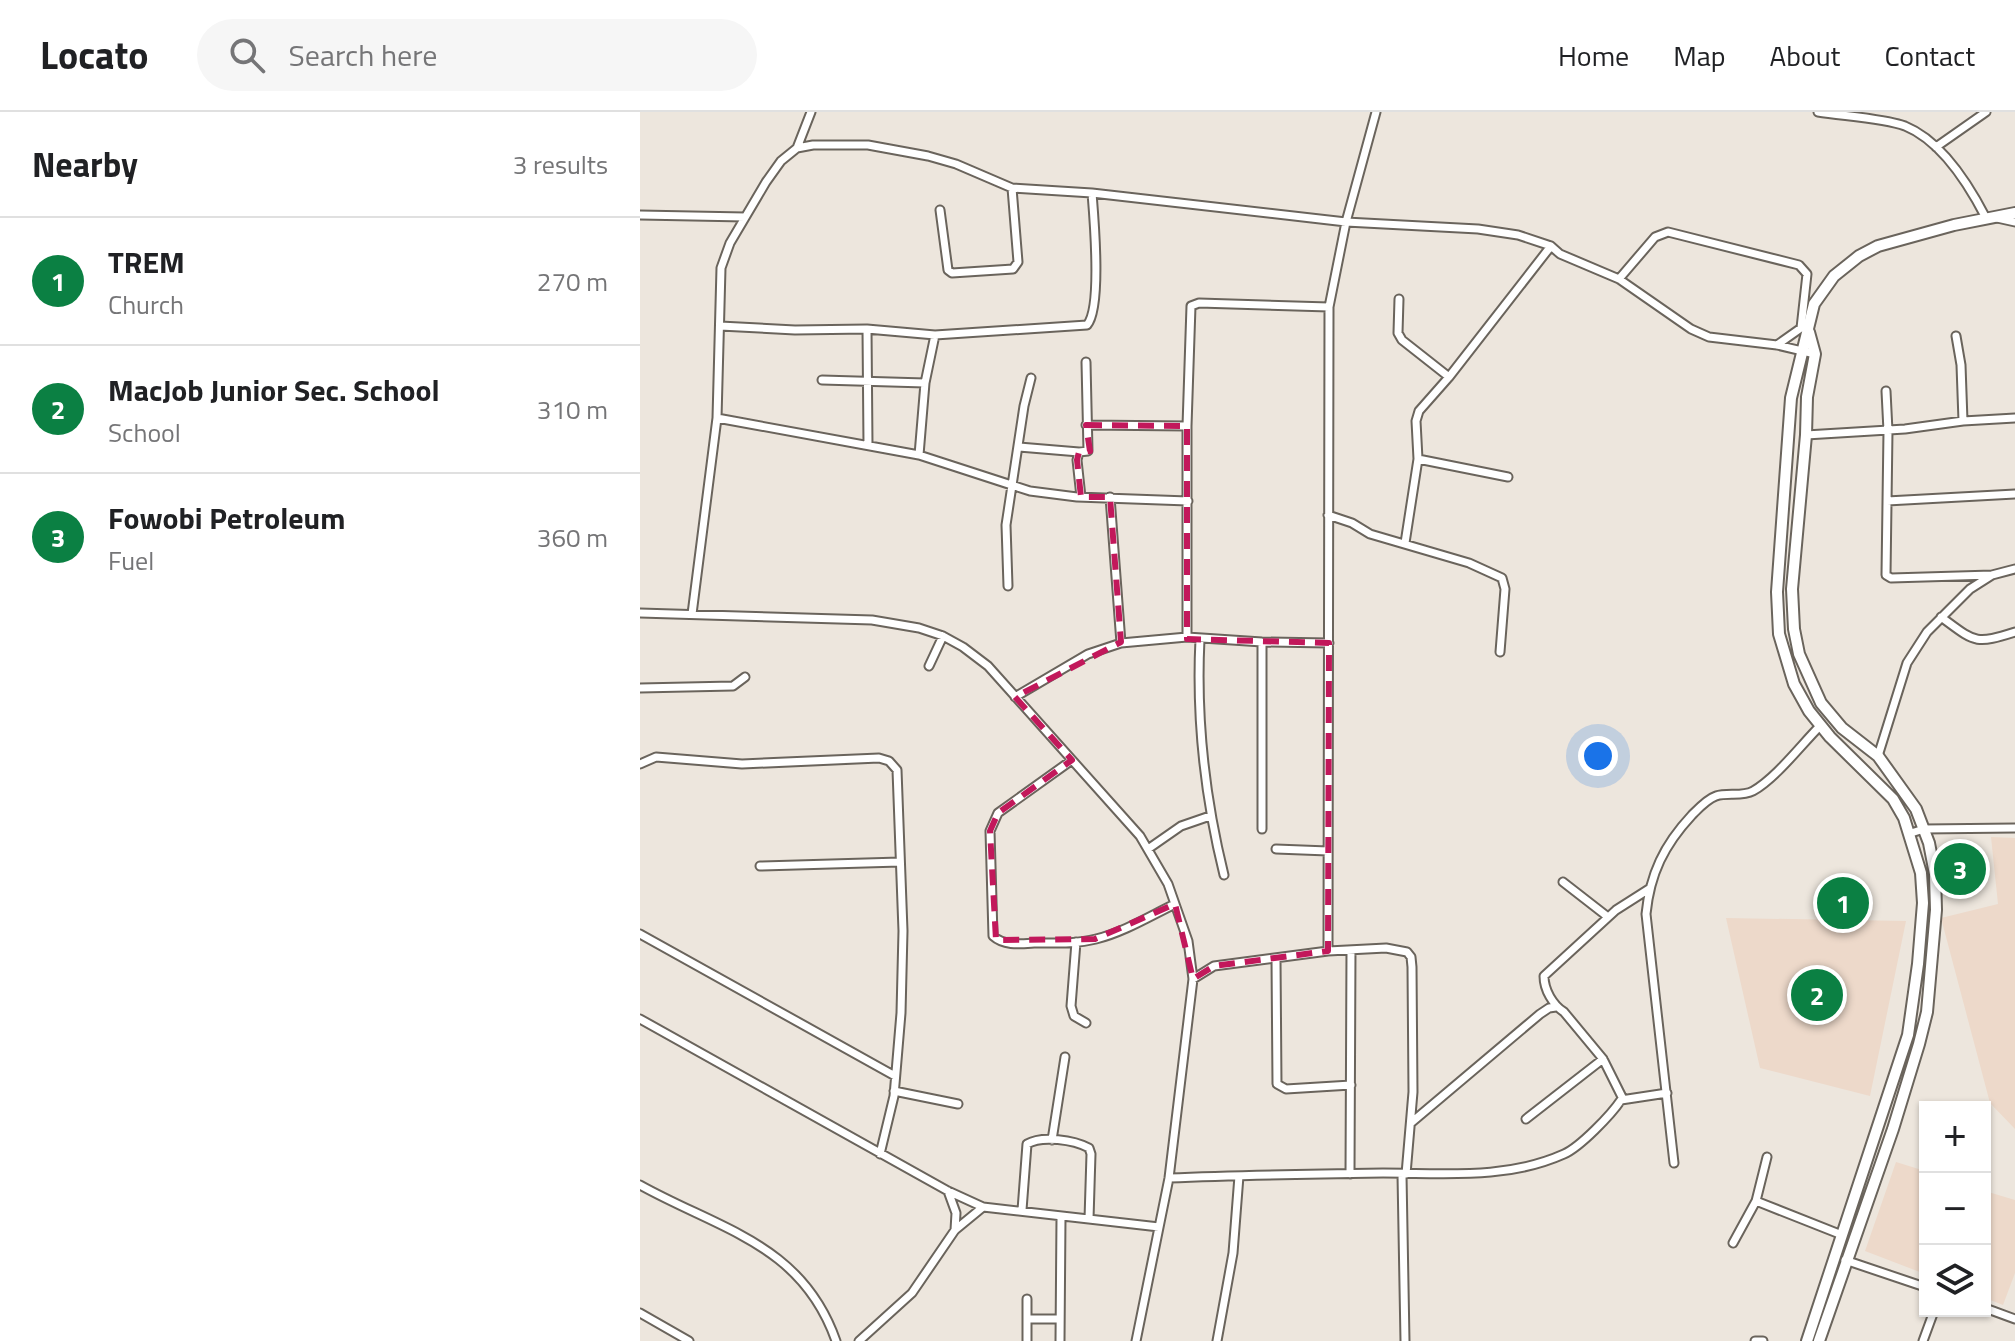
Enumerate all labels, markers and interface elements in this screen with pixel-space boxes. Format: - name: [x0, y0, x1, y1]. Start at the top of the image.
- search box: [197, 19, 757, 91]
- text: Locato: [40, 26, 149, 84]
- text: Search here: [289, 32, 437, 78]
- icon: search: [225, 33, 269, 77]
- text: Home: [1558, 34, 1629, 77]
- text: Map: [1673, 34, 1726, 77]
- text: About: [1770, 34, 1840, 77]
- text: Contact: [1884, 34, 1975, 77]
- text: Nearby: [32, 138, 138, 190]
- text: 3 results: [513, 145, 608, 184]
- text: TREM: [108, 239, 185, 285]
- text: 1: [51, 262, 65, 301]
- text: 270 m: [537, 262, 608, 301]
- text: Church: [108, 285, 184, 324]
- text: MacJob Junior Sec. School: [108, 367, 440, 413]
- text: 2: [51, 390, 65, 429]
- text: 310 m: [537, 390, 608, 429]
- text: School: [108, 413, 181, 452]
- text: Fowobi Petroleum: [108, 495, 345, 541]
- text: 3: [51, 518, 65, 557]
- text: 360 m: [537, 518, 608, 557]
- text: Fuel: [108, 541, 154, 580]
- your location: [1578, 736, 1618, 776]
- pin: 3: [1934, 839, 1986, 899]
- pin: 1: [1817, 873, 1869, 933]
- pin: 2: [1791, 965, 1843, 1025]
- map controls: [1919, 1101, 1991, 1317]
- button: +: [1919, 1101, 1991, 1173]
- button: −: [1919, 1173, 1991, 1245]
- button: layers: [1919, 1245, 1991, 1317]

